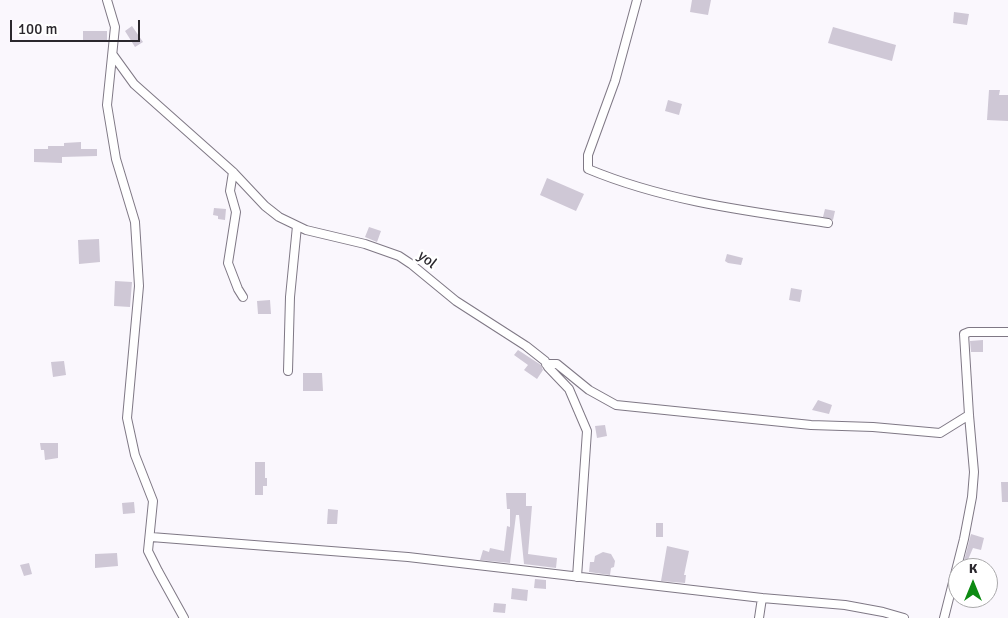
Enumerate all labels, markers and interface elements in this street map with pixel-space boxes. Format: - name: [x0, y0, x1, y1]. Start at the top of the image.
- scale bar: [12, 10, 142, 42]
- text: 100 m: [18, 20, 58, 38]
- street label: yol: [414, 247, 440, 273]
- north arrow: [948, 558, 998, 608]
- text: K: [969, 560, 977, 577]

